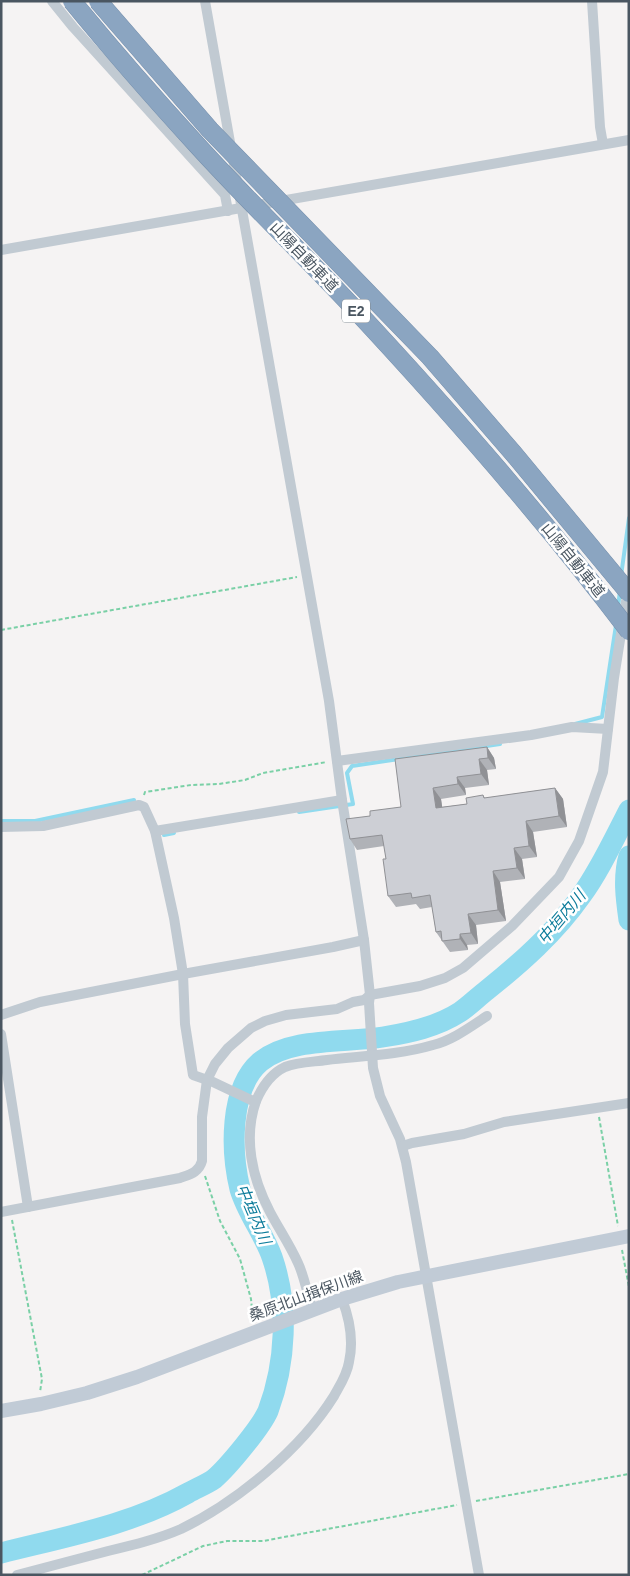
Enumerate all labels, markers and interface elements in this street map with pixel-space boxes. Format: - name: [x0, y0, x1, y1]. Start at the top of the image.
- street label: 山陽自動車道: [267, 218, 342, 295]
- road number: E2: [342, 300, 370, 322]
- street label: 山陽自動車道: [538, 519, 608, 600]
- water label: 中垣内川: [534, 886, 590, 947]
- water label: 中垣内川: [233, 1181, 275, 1249]
- street label: 桑原北山揖保川線: [247, 1267, 365, 1324]

